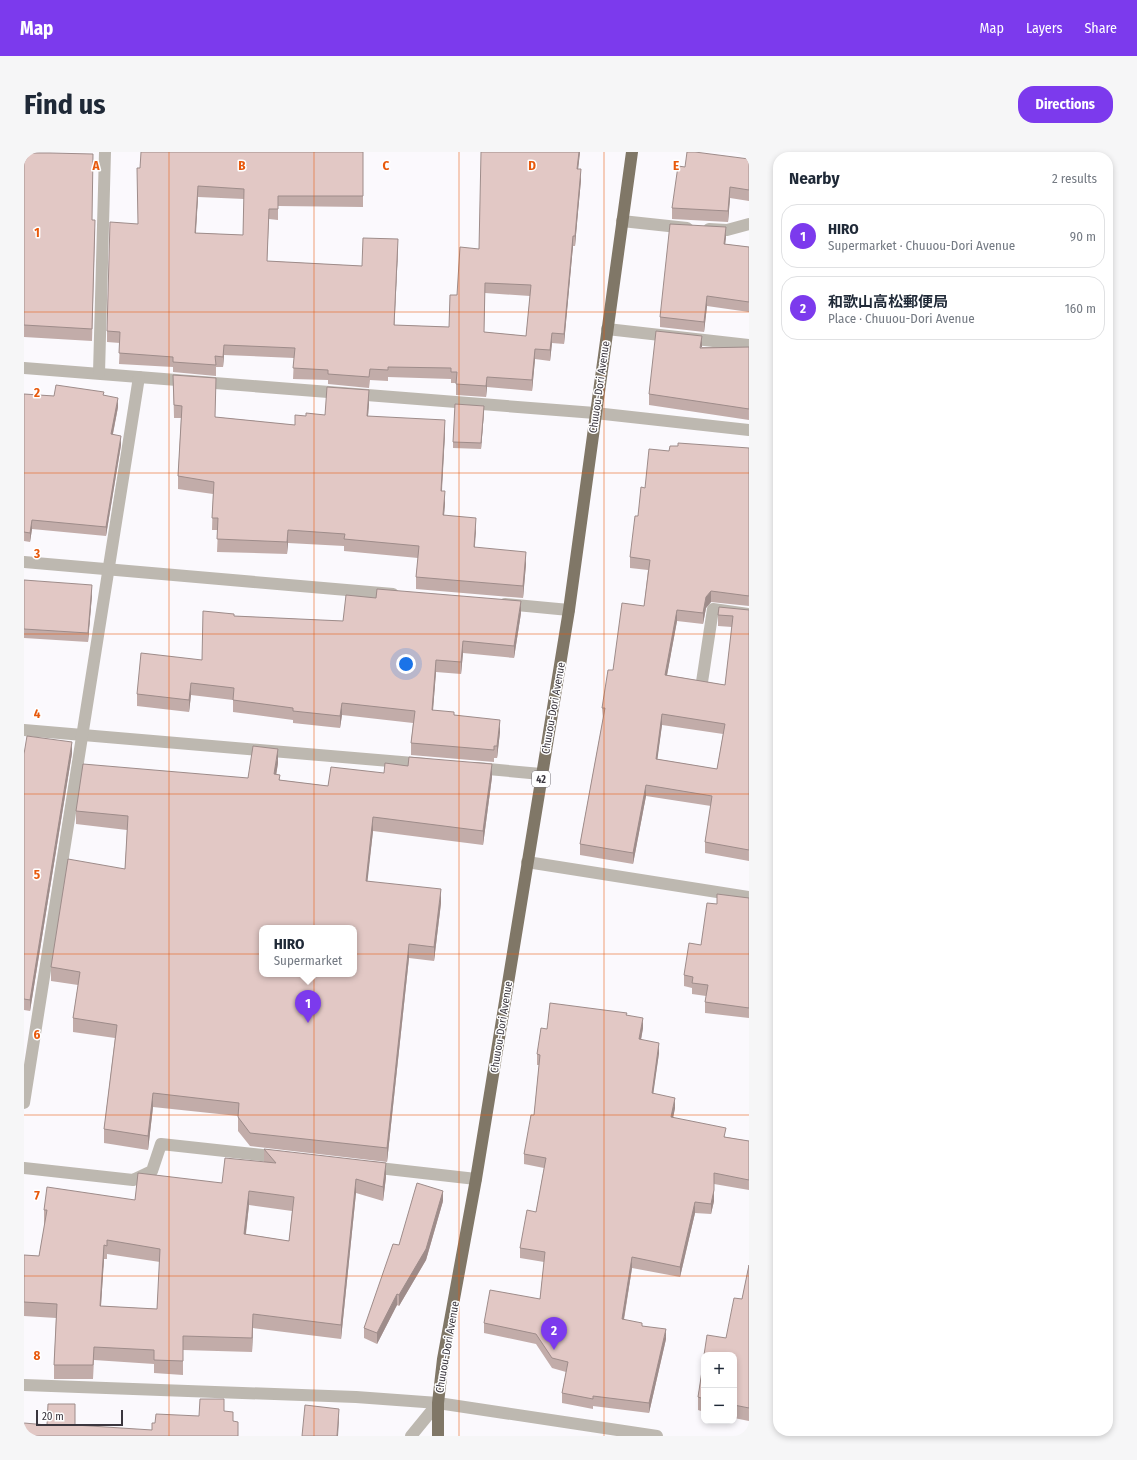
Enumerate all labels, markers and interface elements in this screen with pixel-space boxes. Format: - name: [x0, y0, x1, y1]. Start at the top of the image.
- text: Map: [20, 17, 53, 40]
- text: Map: [980, 20, 1004, 37]
- text: Layers: [1026, 20, 1062, 37]
- text: Share: [1084, 20, 1117, 37]
- button: Directions: [1018, 86, 1113, 123]
- text: Find us: [24, 88, 106, 121]
- text: A: [91, 158, 100, 173]
- text: B: [238, 158, 246, 173]
- text: C: [383, 158, 390, 173]
- text: D: [528, 158, 536, 173]
- text: E: [673, 158, 679, 173]
- text: Nearby: [789, 168, 840, 189]
- text: 2 results: [1052, 171, 1097, 186]
- text: HIRO: [828, 220, 859, 238]
- text: 1: [34, 225, 40, 240]
- text: 1: [800, 229, 806, 244]
- text: 90 m: [1070, 229, 1096, 244]
- text: Supermarket · Chuuou-Dori Avenue: [828, 238, 1015, 253]
- text: 和歌山高松郵便局: [828, 293, 948, 311]
- text: 2: [800, 301, 806, 316]
- text: 160 m: [1065, 301, 1096, 316]
- text: Place · Chuuou-Dori Avenue: [828, 311, 975, 326]
- street label: Chuuou-Dori Avenue: [587, 340, 612, 434]
- text: 2: [33, 385, 40, 400]
- text: 3: [33, 546, 40, 561]
- your location: [396, 654, 416, 674]
- street label: Chuuou-Dori Avenue: [539, 661, 568, 755]
- text: 4: [34, 706, 41, 721]
- road number: 42: [532, 771, 550, 787]
- text: 5: [34, 867, 40, 882]
- popup: [259, 925, 357, 977]
- text: HIRO: [274, 935, 304, 953]
- text: Supermarket: [274, 953, 342, 968]
- street label: Chuuou-Dori Avenue: [488, 980, 515, 1074]
- pin: 1: [295, 990, 321, 1023]
- text: 6: [34, 1027, 41, 1042]
- text: 7: [34, 1188, 40, 1203]
- street label: Chuuou-Dori Avenue: [433, 1300, 462, 1394]
- pin: 2: [541, 1317, 567, 1350]
- text: 8: [34, 1348, 41, 1363]
- map controls: [701, 1352, 737, 1424]
- button: +: [701, 1352, 737, 1388]
- button: −: [701, 1388, 737, 1424]
- scale bar: [36, 1408, 123, 1427]
- text: 20 m: [42, 1410, 64, 1423]

